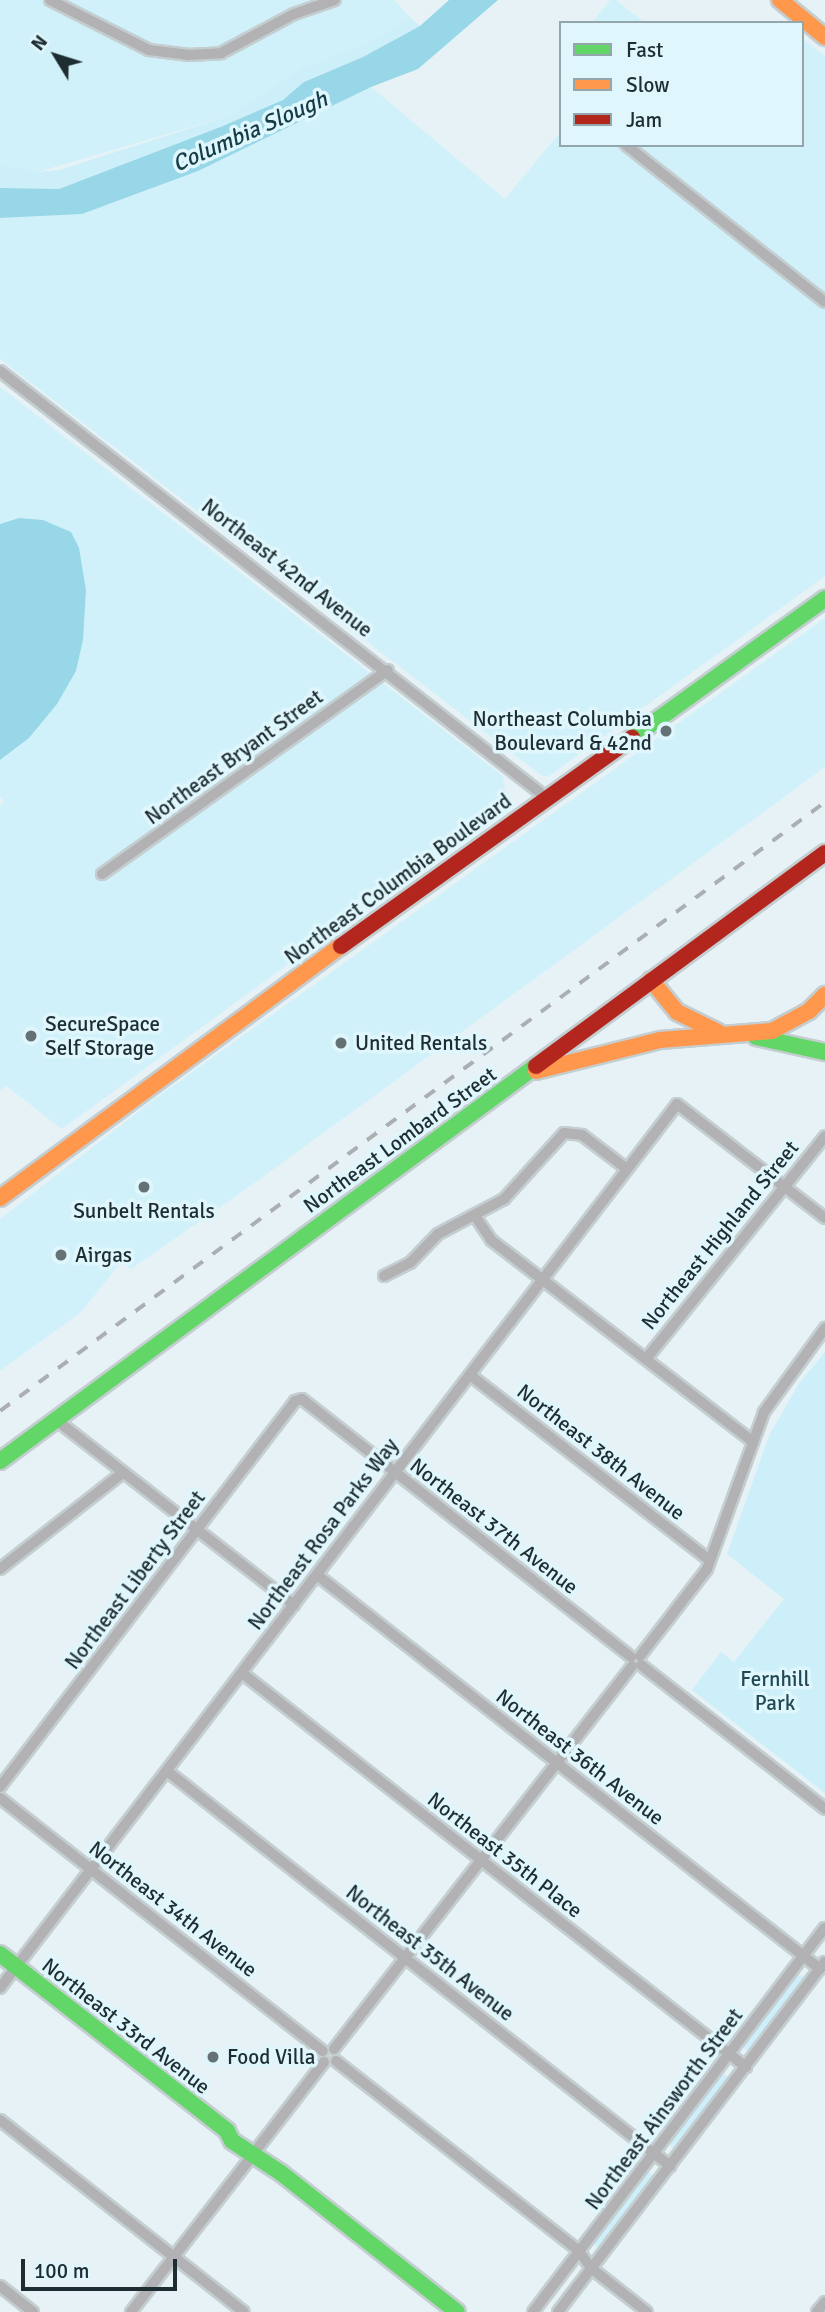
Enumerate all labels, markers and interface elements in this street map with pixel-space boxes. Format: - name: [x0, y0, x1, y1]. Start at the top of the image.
- north arrow: [21, 21, 91, 91]
- legend: [559, 21, 804, 147]
- text: N: [26, 30, 53, 56]
- text: Fast: [626, 37, 663, 63]
- text: Slow: [626, 72, 670, 98]
- water label: Columbia Slough: [168, 85, 332, 179]
- text: Jam: [626, 107, 662, 133]
- street label: Northeast 42nd Avenue: [196, 493, 378, 643]
- street label: Northeast Bryant Street: [140, 684, 328, 830]
- place label: Northeast Columbia Boulevard & 42nd: [473, 706, 652, 756]
- marker: Northeast Columbia Boulevard & 42nd: [658, 723, 674, 739]
- street label: Northeast Columbia Boulevard: [280, 788, 516, 970]
- place label: SecureSpace Self Storage: [45, 1011, 160, 1061]
- marker: SecureSpace Self Storage: [23, 1028, 39, 1044]
- place label: United Rentals: [355, 1030, 487, 1056]
- marker: United Rentals: [333, 1035, 349, 1051]
- street label: Northeast Lombard Street: [299, 1062, 501, 1218]
- street label: Northeast Highland Street: [636, 1136, 804, 1334]
- marker: Sunbelt Rentals: [136, 1179, 152, 1195]
- place label: Sunbelt Rentals: [73, 1198, 215, 1224]
- place label: Airgas: [75, 1242, 132, 1268]
- marker: Airgas: [53, 1247, 69, 1263]
- street label: Northeast 38th Avenue: [512, 1379, 690, 1525]
- street label: Northeast Rosa Parks Way: [243, 1433, 403, 1635]
- street label: Northeast 37th Avenue: [405, 1453, 583, 1599]
- street label: Northeast Liberty Street: [60, 1486, 210, 1674]
- park label: Fernhill Park: [740, 1666, 810, 1716]
- street label: Northeast 36th Avenue: [491, 1684, 669, 1830]
- street label: Northeast 35th Place: [423, 1787, 587, 1923]
- street label: Northeast 34th Avenue: [84, 1836, 262, 1982]
- street label: Northeast 35th Avenue: [341, 1880, 519, 2026]
- street label: Northeast 33rd Avenue: [37, 1953, 215, 2099]
- street label: Northeast Ainsworth Street: [580, 2003, 748, 2215]
- place label: Food Villa: [227, 2044, 315, 2070]
- marker: Food Villa: [205, 2049, 221, 2065]
- scale bar: [24, 2246, 180, 2290]
- text: 100 m: [34, 2258, 89, 2284]

